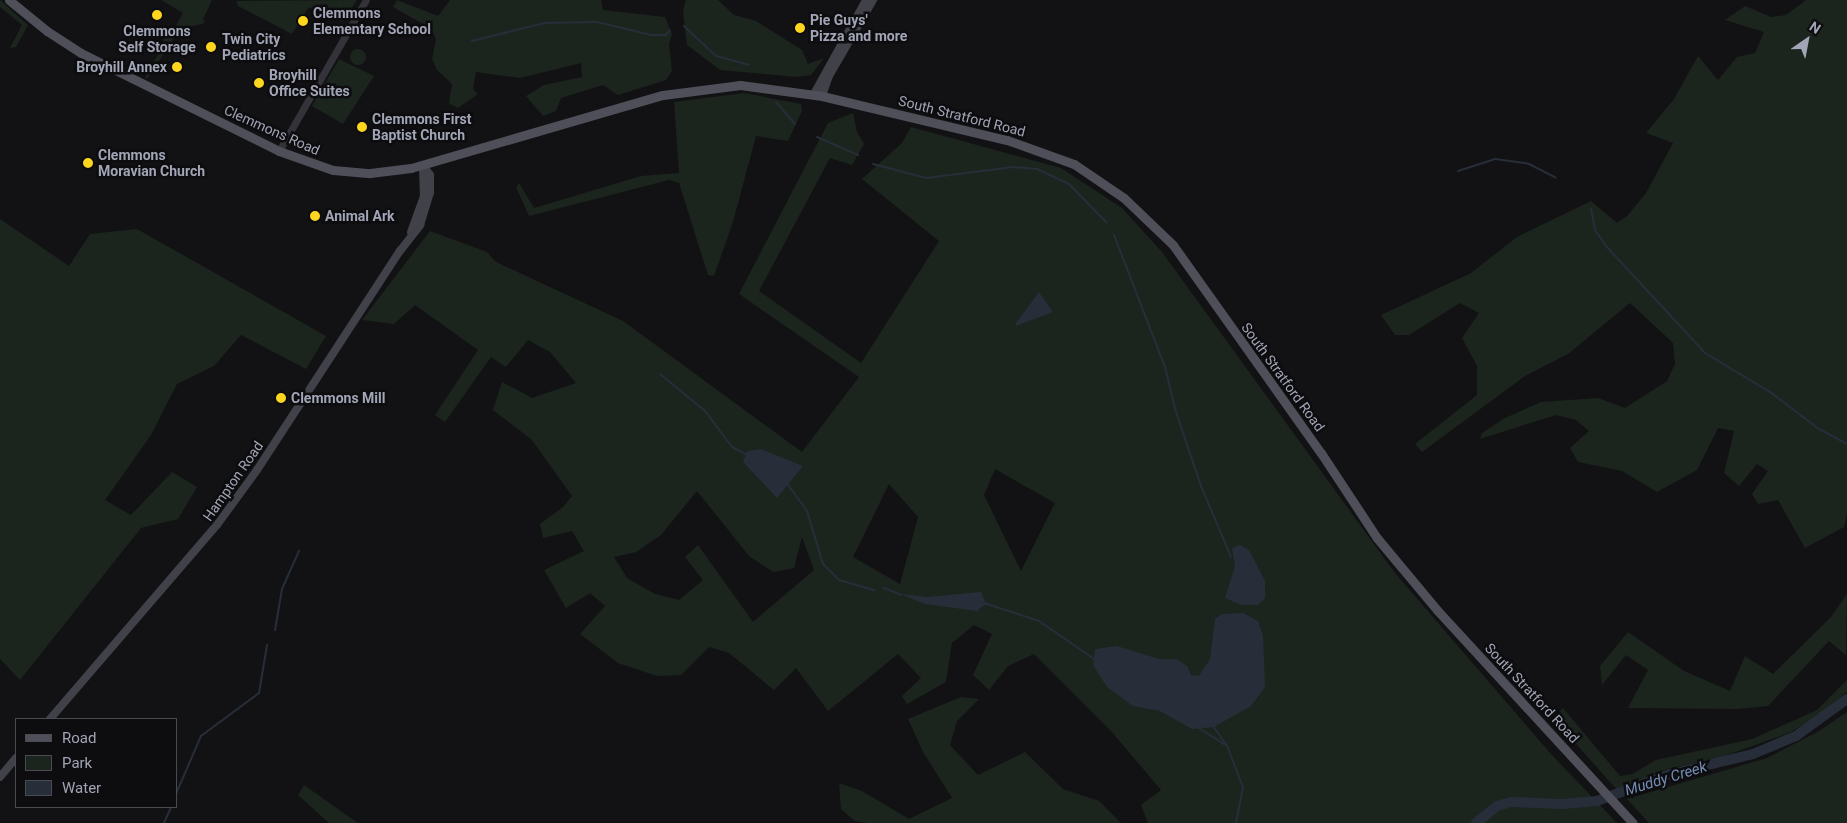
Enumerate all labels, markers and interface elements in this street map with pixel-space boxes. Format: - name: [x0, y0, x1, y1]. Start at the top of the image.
- place label: Clemmons Elementary School: [313, 5, 431, 38]
- marker: Clemmons Self Storage: [151, 9, 163, 21]
- place label: Pie Guys' Pizza and more: [810, 12, 907, 44]
- marker: Clemmons Elementary School: [297, 15, 309, 27]
- north arrow: [1782, 15, 1832, 65]
- text: N: [1807, 18, 1824, 37]
- marker: Pie Guys' Pizza and more: [794, 22, 806, 34]
- place label: Clemmons Self Storage: [118, 23, 196, 56]
- place label: Twin City Pediatrics: [222, 31, 286, 64]
- marker: Twin City Pediatrics: [204, 40, 218, 54]
- place label: Broyhill Annex: [76, 59, 167, 75]
- marker: Broyhill Annex: [171, 61, 183, 73]
- place label: Broyhill Office Suites: [269, 67, 350, 100]
- marker: Broyhill Office Suites: [253, 77, 265, 89]
- street label: South Stratford Road: [897, 92, 1027, 140]
- street label: Clemmons Road: [222, 101, 322, 159]
- place label: Clemmons First Baptist Church: [372, 111, 472, 144]
- marker: Clemmons First Baptist Church: [356, 121, 368, 133]
- place label: Clemmons Moravian Church: [98, 147, 205, 180]
- marker: Clemmons Moravian Church: [82, 157, 94, 169]
- place label: Animal Ark: [325, 208, 395, 224]
- marker: Animal Ark: [309, 210, 321, 222]
- street label: South Stratford Road: [1238, 319, 1328, 435]
- place label: Clemmons Mill: [291, 390, 385, 406]
- marker: Clemmons Mill: [275, 392, 287, 404]
- street label: Hampton Road: [199, 438, 267, 524]
- street label: South Stratford Road: [1481, 640, 1583, 746]
- legend: [15, 718, 178, 808]
- text: Road: [62, 729, 96, 747]
- text: Park: [62, 754, 92, 772]
- water label: Muddy Creek: [1623, 758, 1709, 800]
- text: Water: [62, 779, 101, 797]

